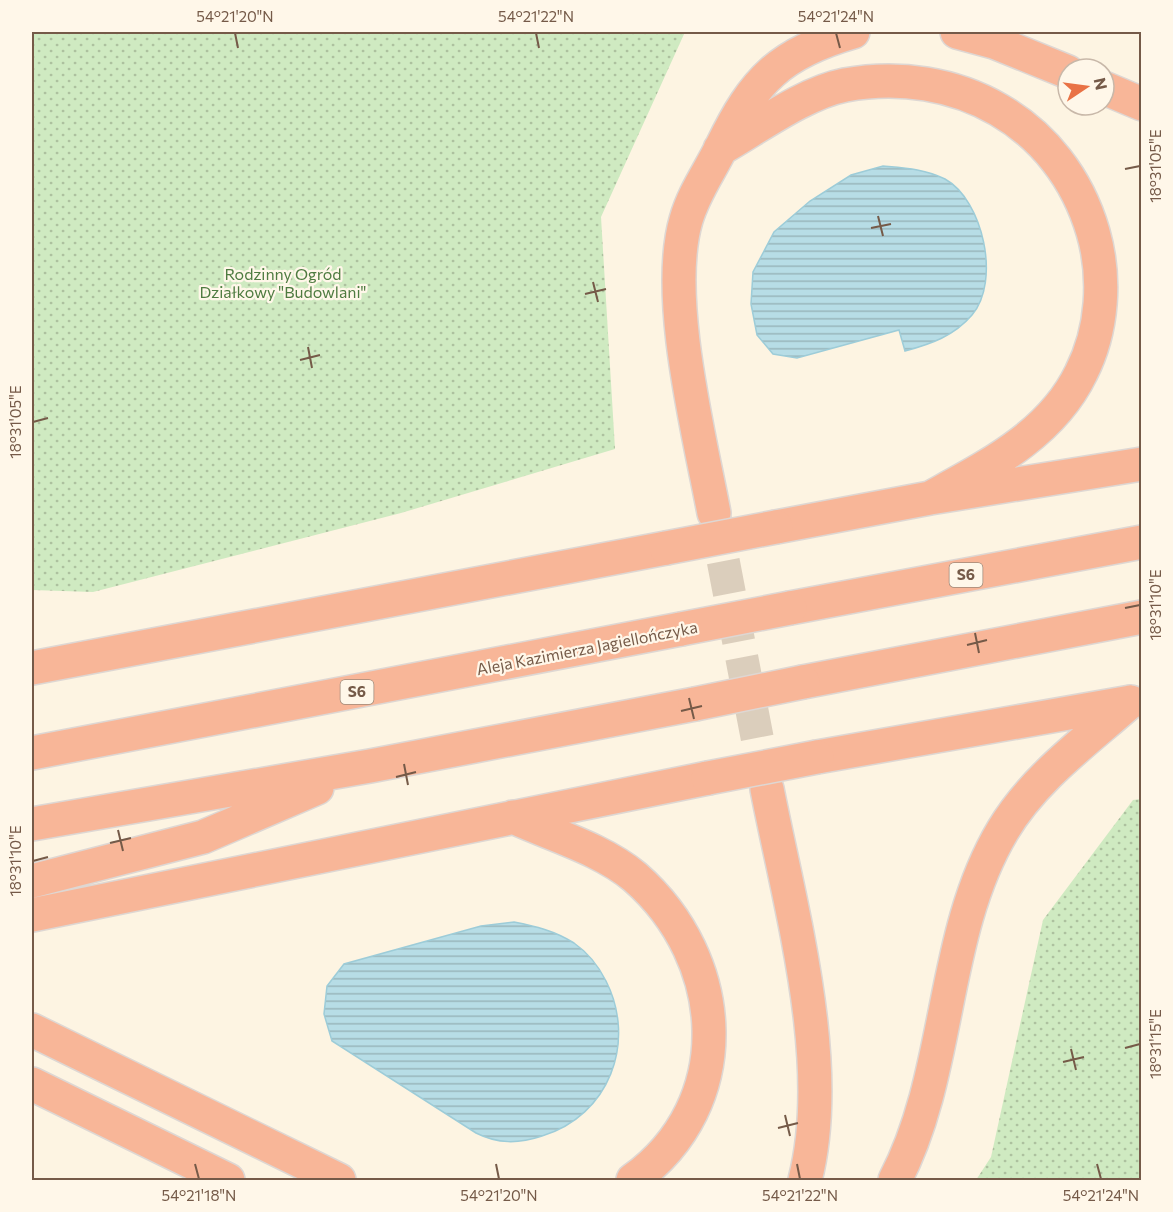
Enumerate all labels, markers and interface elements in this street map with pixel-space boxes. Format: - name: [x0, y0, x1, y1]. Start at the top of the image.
- text: 54°21'20"N: [196, 7, 274, 25]
- text: 54°21'22"N: [498, 7, 574, 25]
- text: 54°21'24"N: [798, 7, 874, 25]
- north arrow: [1056, 57, 1116, 117]
- text: N: [1090, 76, 1112, 91]
- text: 18°31'05"E: [1146, 129, 1164, 203]
- park label: Rodzinny Ogród Działkowy "Budowlani": [200, 264, 366, 301]
- text: 18°31'05"E: [6, 385, 24, 459]
- road number: S6: [950, 563, 982, 587]
- text: 18°31'10"E: [1146, 569, 1164, 641]
- street label: Aleja Kazimierza Jagiellończyka: [475, 617, 699, 678]
- road number: S6: [340, 680, 374, 704]
- text: 18°31'10"E: [6, 825, 24, 897]
- text: 18°31'15"E: [1146, 1009, 1164, 1079]
- text: 54°21'18"N: [162, 1186, 236, 1204]
- text: 54°21'20"N: [460, 1186, 538, 1204]
- text: 54°21'22"N: [762, 1186, 838, 1204]
- text: 54°21'24"N: [1063, 1186, 1139, 1204]

